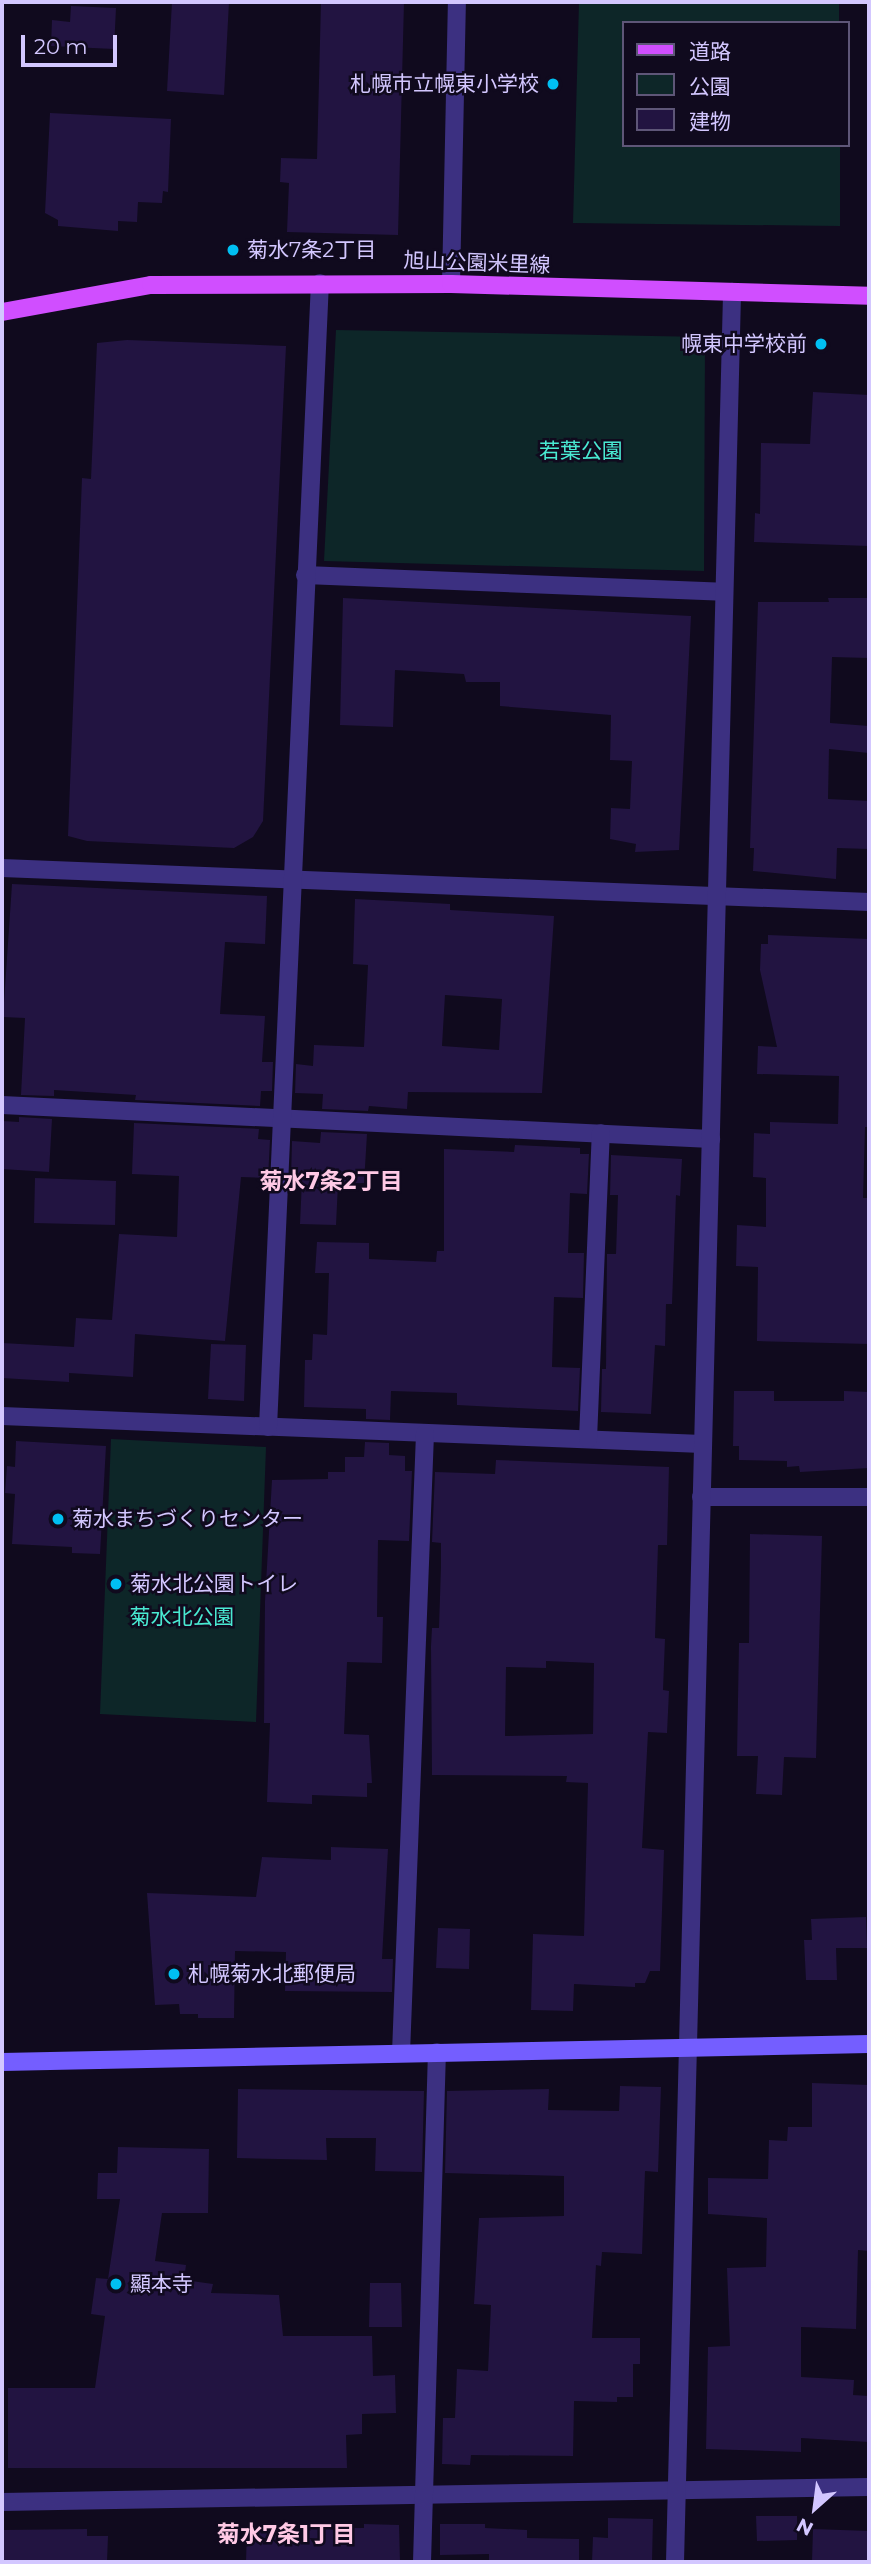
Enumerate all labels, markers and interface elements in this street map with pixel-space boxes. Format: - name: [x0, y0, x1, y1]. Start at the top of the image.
- scale bar: [24, 21, 121, 65]
- legend: [622, 21, 850, 147]
- text: 20 m: [34, 34, 88, 59]
- text: 道路: [689, 39, 731, 64]
- place label: 札幌市立幌東小学校: [350, 71, 539, 97]
- text: 公園: [689, 74, 731, 99]
- marker: 札幌市立幌東小学校: [545, 76, 561, 92]
- text: 建物: [689, 109, 731, 134]
- place label: 菊水7条2丁目: [247, 237, 376, 263]
- marker: 菊水7条2丁目: [225, 242, 241, 258]
- street label: 旭山公園米里線: [403, 248, 551, 278]
- place label: 幌東中学校前: [681, 331, 807, 357]
- marker: 幌東中学校前: [813, 336, 829, 352]
- park label: 若葉公園: [539, 438, 623, 464]
- district label: 菊水7条2丁目: [260, 1167, 402, 1195]
- place label: 菊水まちづくりセンター: [72, 1506, 303, 1532]
- marker: 菊水まちづくりセンター: [50, 1511, 66, 1527]
- place label: 菊水北公園トイレ: [130, 1571, 298, 1597]
- marker: 菊水北公園トイレ: [108, 1576, 124, 1592]
- park label: 菊水北公園: [130, 1604, 234, 1630]
- place label: 札幌菊水北郵便局: [188, 1961, 356, 1987]
- marker: 札幌菊水北郵便局: [166, 1966, 182, 1982]
- place label: 顯本寺: [130, 2271, 193, 2297]
- marker: 顯本寺: [108, 2276, 124, 2292]
- north arrow: [780, 2473, 850, 2543]
- text: N: [793, 2513, 817, 2541]
- district label: 菊水7条1丁目: [217, 2520, 355, 2548]

